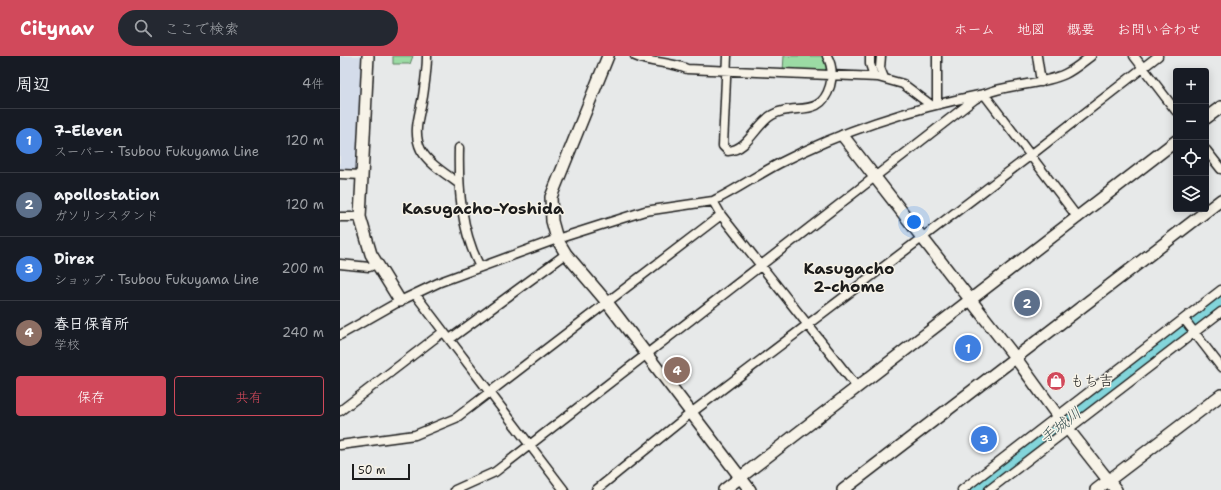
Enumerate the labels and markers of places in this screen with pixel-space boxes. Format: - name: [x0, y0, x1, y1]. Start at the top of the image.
- pin: 2: [1014, 288, 1040, 318]
- pin: 1: [955, 333, 981, 363]
- pin: 4: [664, 355, 690, 385]
- shop icon: もち吉: [1045, 370, 1067, 392]
- place label: もち吉: [1070, 371, 1114, 391]
- pin: 3: [971, 424, 997, 454]

